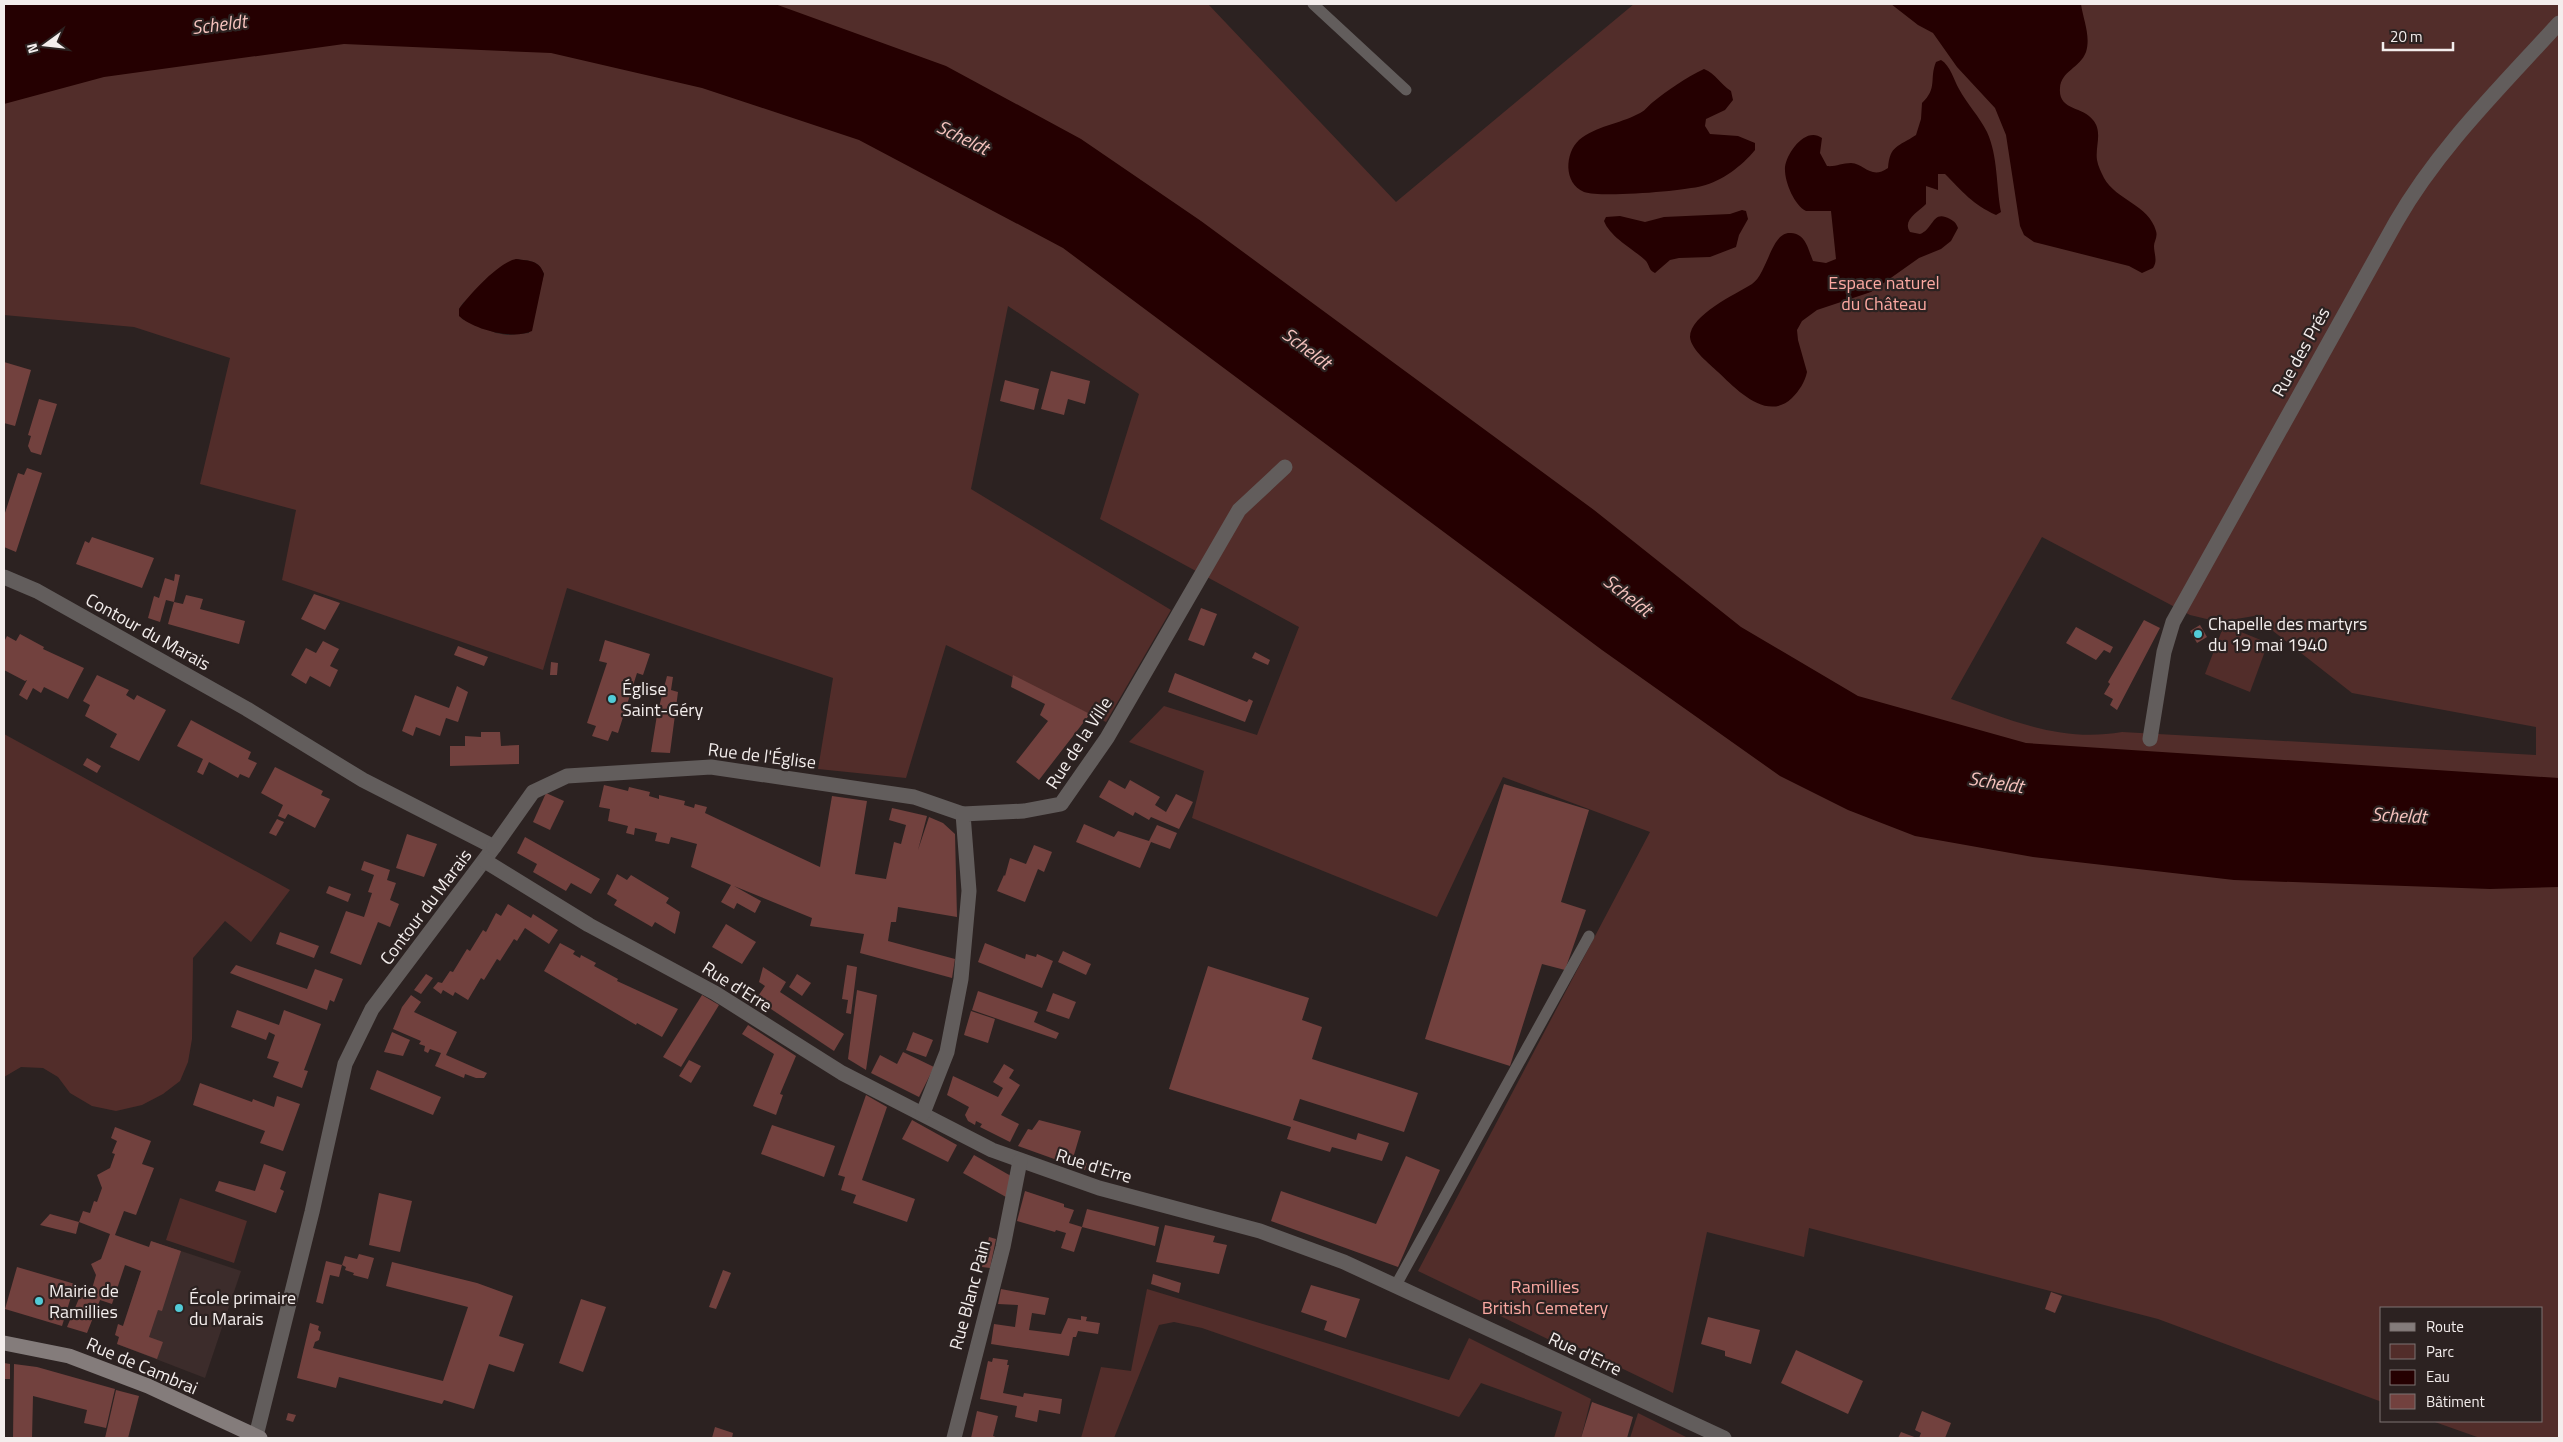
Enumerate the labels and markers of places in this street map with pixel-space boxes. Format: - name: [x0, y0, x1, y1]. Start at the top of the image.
- place label: Chapelle des martyrs du 19 mai 1940: [2208, 610, 2367, 658]
- marker: Chapelle des martyrs du 19 mai 1940: [2192, 628, 2204, 640]
- place label: Église Saint-Géry: [622, 675, 704, 723]
- marker: Église Saint-Géry: [606, 693, 618, 705]
- place label: Mairie de Ramillies: [49, 1277, 119, 1325]
- place label: École primaire du Marais: [189, 1284, 296, 1332]
- marker: Mairie de Ramillies: [33, 1295, 45, 1307]
- marker: École primaire du Marais: [173, 1302, 185, 1314]

